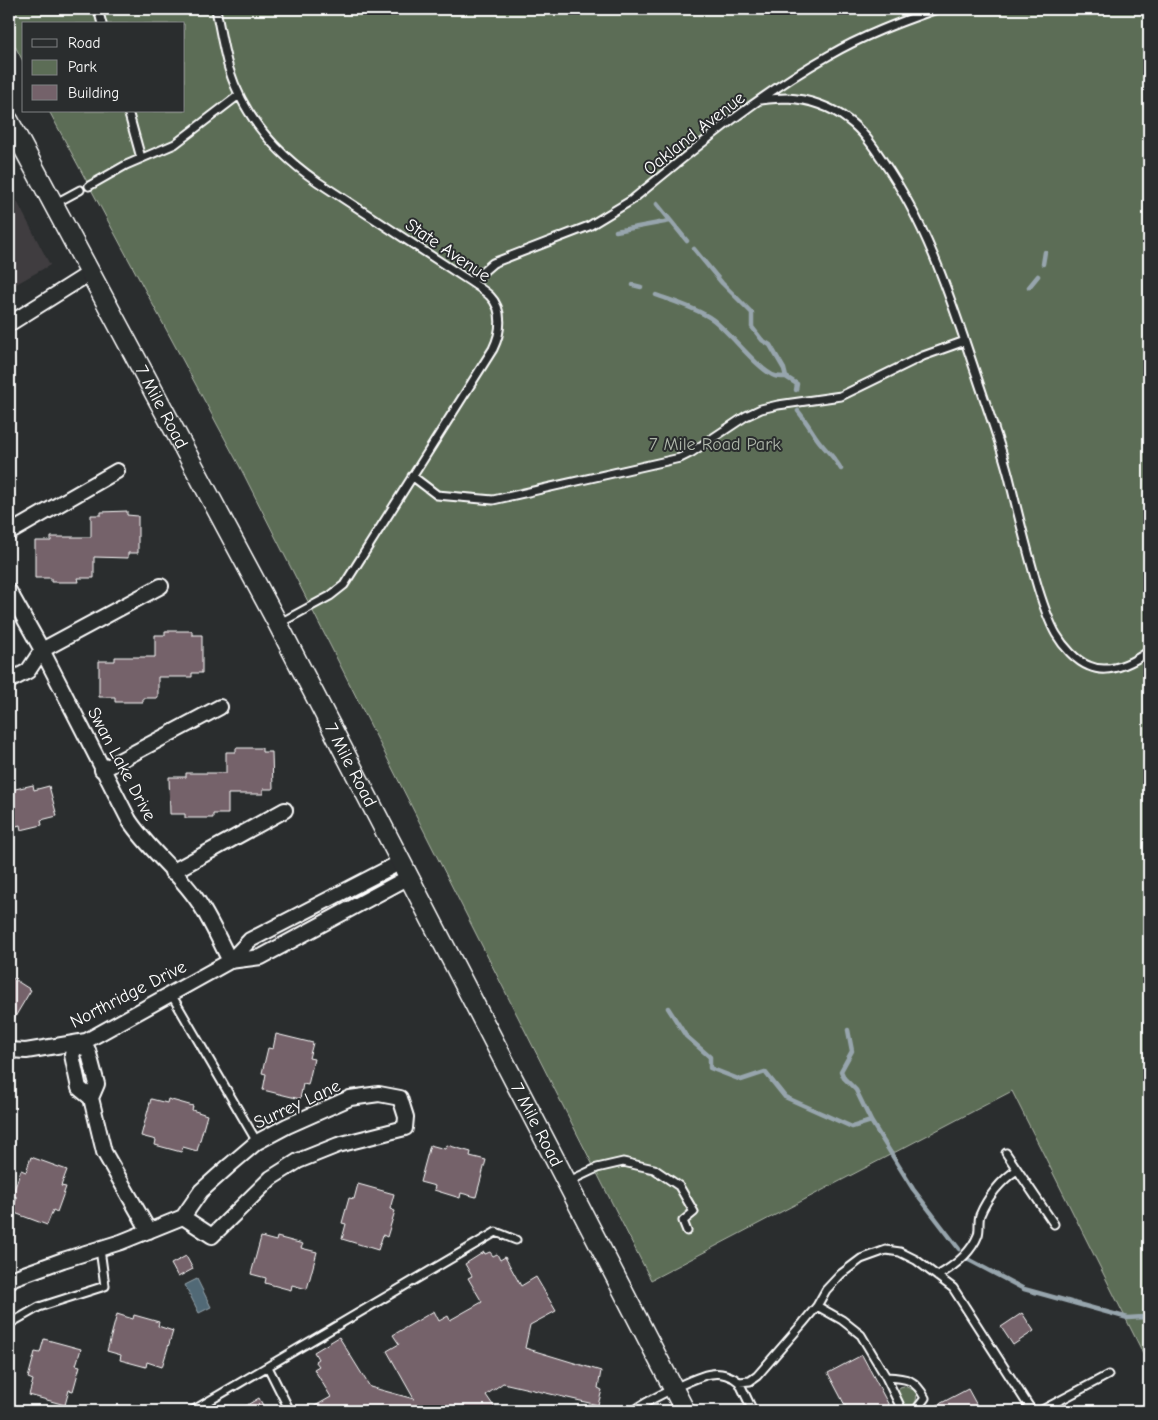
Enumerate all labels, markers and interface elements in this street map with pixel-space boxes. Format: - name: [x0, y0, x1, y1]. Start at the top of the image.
- legend: [22, 22, 185, 112]
- text: Road: [68, 34, 100, 52]
- text: Park: [68, 58, 97, 76]
- text: Building: [68, 84, 119, 102]
- street label: Oakland Avenue: [639, 87, 749, 180]
- street label: State Avenue: [401, 214, 494, 287]
- street label: 7 Mile Road: [130, 362, 192, 452]
- park label: 7 Mile Road Park: [649, 434, 781, 455]
- street label: Swan Lake Drive: [83, 704, 160, 825]
- street label: 7 Mile Road: [320, 720, 381, 811]
- street label: Northridge Drive: [67, 956, 190, 1033]
- street label: Surrey Lane: [251, 1075, 344, 1134]
- street label: 7 Mile Road: [506, 1079, 567, 1170]

